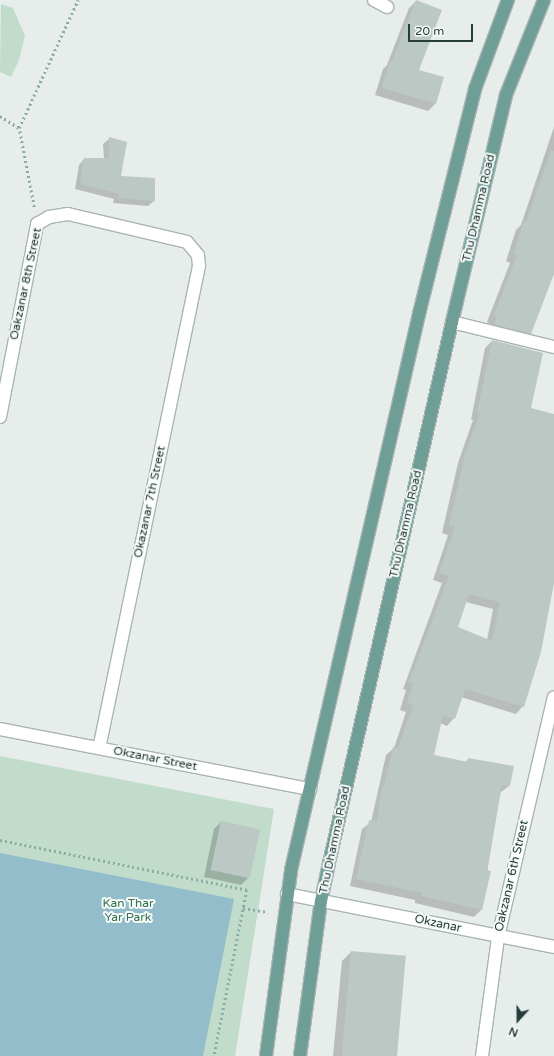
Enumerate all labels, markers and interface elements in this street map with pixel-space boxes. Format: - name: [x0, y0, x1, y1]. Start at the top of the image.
- scale bar: [410, 16, 475, 42]
- text: 20 m: [415, 24, 444, 38]
- street label: Thu Dhamma Road: [460, 153, 498, 263]
- street label: Oakzanar 8th Street: [7, 227, 45, 341]
- street label: Okazanar 7th Street: [131, 445, 169, 559]
- street label: Thu Dhamma Road: [387, 469, 425, 579]
- street label: Okzanar Street: [112, 744, 198, 774]
- street label: Thu Dhamma Road: [317, 785, 353, 895]
- street label: Oakzanar 6th Street: [492, 819, 532, 933]
- park label: Kan Thar Yar Park: [102, 897, 154, 925]
- street label: Okzanar: [413, 912, 463, 936]
- north arrow: [498, 1000, 538, 1040]
- text: N: [507, 1024, 520, 1039]

